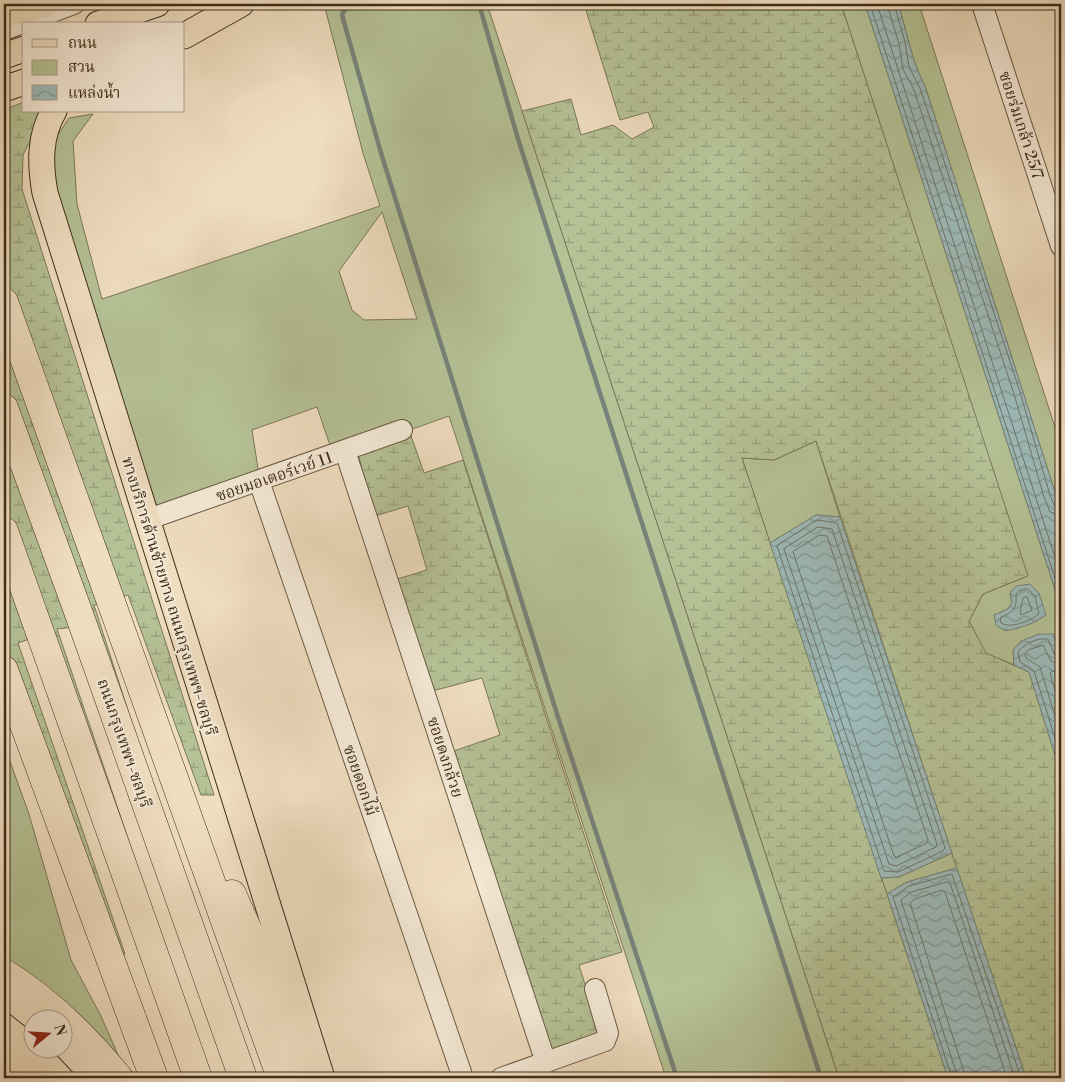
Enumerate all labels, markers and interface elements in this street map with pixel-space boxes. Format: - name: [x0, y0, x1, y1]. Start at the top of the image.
- legend: [22, 22, 185, 112]
- text: ถนน: [68, 34, 97, 53]
- text: สวน: [68, 58, 95, 77]
- street label: ซอยร่มเกล้า 25/7: [994, 69, 1048, 182]
- text: แหล่งน้ำ: [68, 82, 120, 103]
- street label: ซอยมอเตอร์เวย์ 11: [213, 448, 335, 506]
- street label: ทางบริการด้านซ้ายทาง ถนนกรุงเทพฯ-ชลบุรี: [116, 454, 221, 739]
- street label: ถนนกรุงเทพฯ-ชลบุรี: [92, 676, 156, 811]
- street label: ซอยดงกล้วย: [423, 714, 468, 800]
- street label: ซอยดอกไม้: [339, 742, 382, 818]
- north arrow: [22, 1010, 72, 1060]
- text: N: [49, 1022, 70, 1038]

